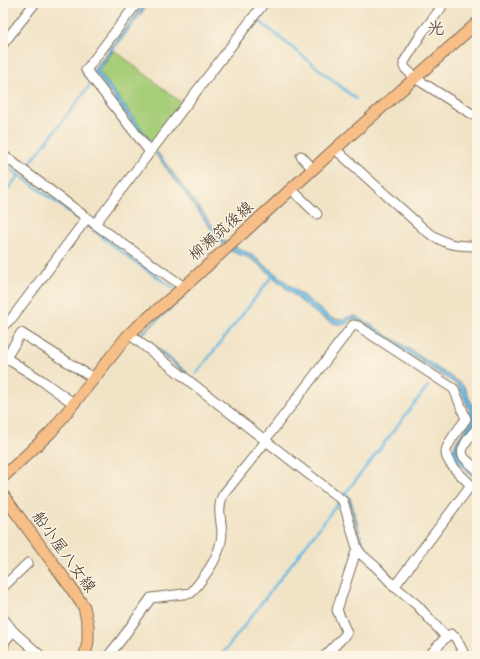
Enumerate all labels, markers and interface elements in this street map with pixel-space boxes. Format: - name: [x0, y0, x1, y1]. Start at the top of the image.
- district label: 光: [427, 17, 445, 39]
- street label: 柳瀬筑後線: [185, 197, 257, 265]
- street label: 船小屋八女線: [28, 507, 100, 597]

